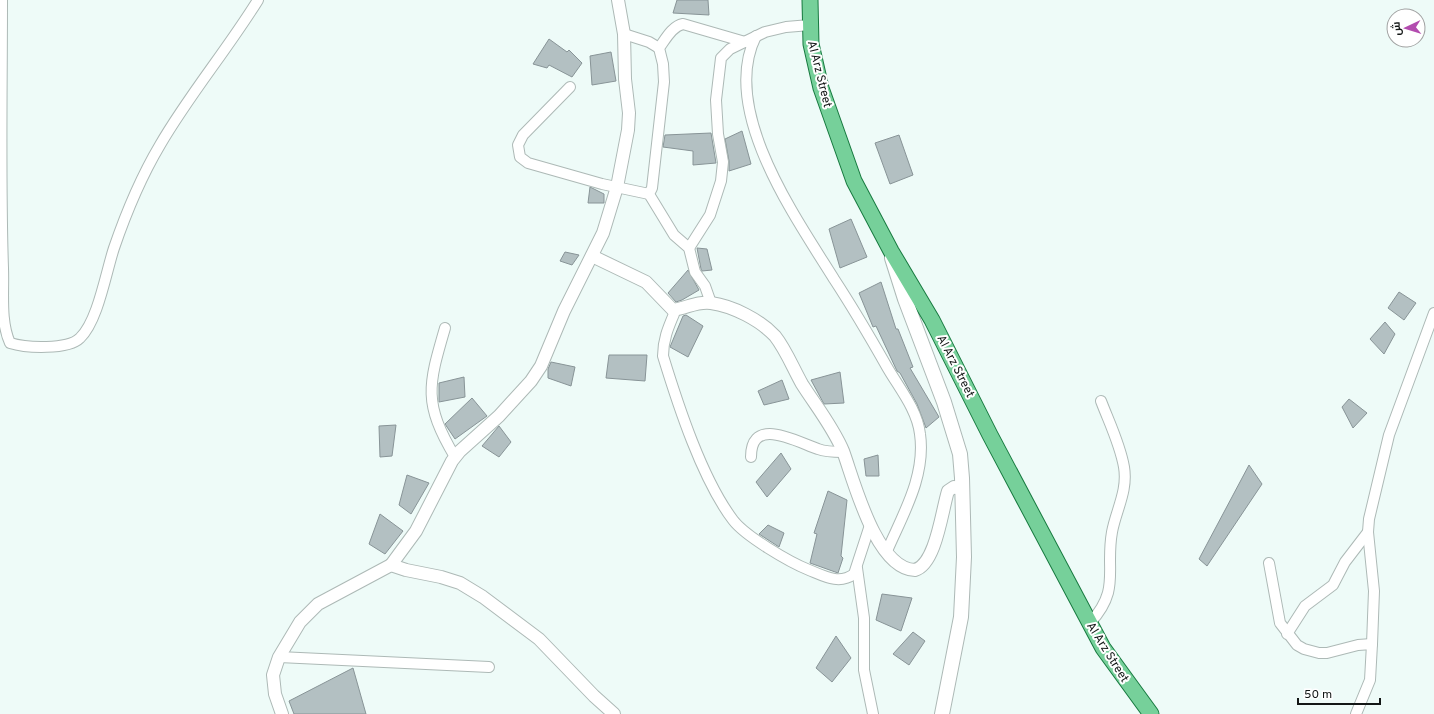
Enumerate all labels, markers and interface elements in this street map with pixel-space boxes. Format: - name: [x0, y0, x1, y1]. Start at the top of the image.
- north arrow: [1386, 8, 1426, 48]
- text: ش: [1390, 21, 1404, 36]
- street label: Al Arz Street: [803, 39, 835, 109]
- street label: Al Arz Street: [932, 332, 978, 400]
- street label: Al Arz Street: [1082, 619, 1132, 686]
- scale bar: [1298, 680, 1380, 706]
- text: 50 m: [1304, 687, 1332, 703]

